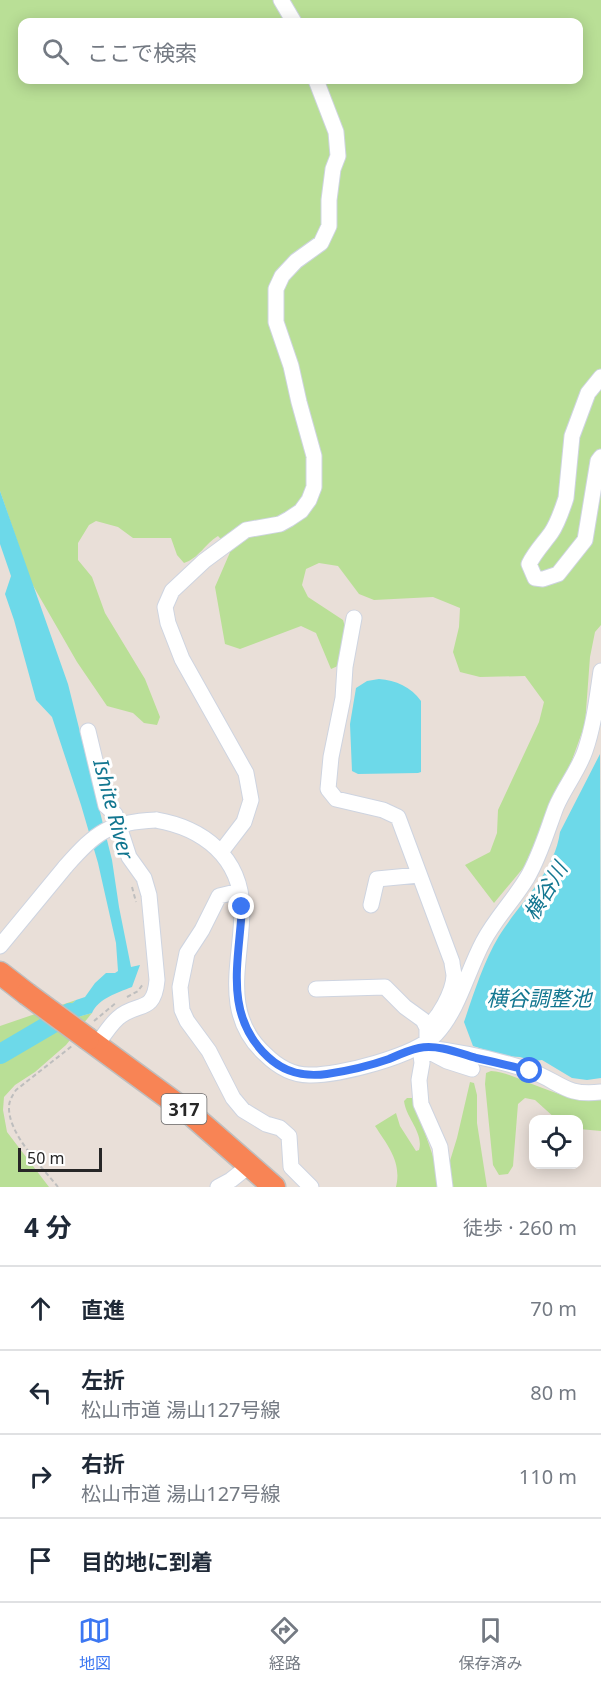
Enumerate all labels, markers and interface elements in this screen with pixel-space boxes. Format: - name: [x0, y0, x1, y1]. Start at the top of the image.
- search box: [18, 18, 583, 84]
- icon: search: [39, 35, 72, 68]
- text: ここで検索: [87, 37, 197, 67]
- water label: Ishite River: [87, 755, 141, 864]
- water label: 横谷川: [517, 855, 574, 925]
- route end: [228, 893, 254, 919]
- water label: 横谷調整池: [487, 984, 593, 1012]
- route start: [516, 1057, 542, 1083]
- road number: 317: [162, 1094, 207, 1124]
- map controls: [529, 1115, 583, 1169]
- button: locate: [529, 1115, 583, 1169]
- scale bar: [18, 1145, 102, 1172]
- text: 50 m: [27, 1147, 64, 1169]
- text: 4 分: [24, 1209, 72, 1245]
- text: 徒歩 · 260 m: [463, 1214, 577, 1241]
- icon: ahead: [24, 1292, 57, 1325]
- text: 直進: [81, 1294, 125, 1324]
- text: 70 m: [530, 1295, 577, 1322]
- text: 左折: [81, 1364, 125, 1394]
- icon: left: [24, 1376, 57, 1409]
- text: 80 m: [530, 1379, 577, 1406]
- text: 松山市道 湯山127号線: [81, 1396, 281, 1423]
- text: 右折: [81, 1448, 125, 1478]
- icon: right: [24, 1460, 57, 1493]
- text: 110 m: [519, 1463, 577, 1490]
- text: 松山市道 湯山127号線: [81, 1480, 281, 1507]
- icon: arrive: [24, 1544, 57, 1577]
- text: 目的地に到着: [81, 1546, 213, 1576]
- tab: 地図: [78, 1614, 111, 1674]
- tab: 経路: [268, 1614, 301, 1674]
- tab: 保存済み: [458, 1614, 522, 1674]

